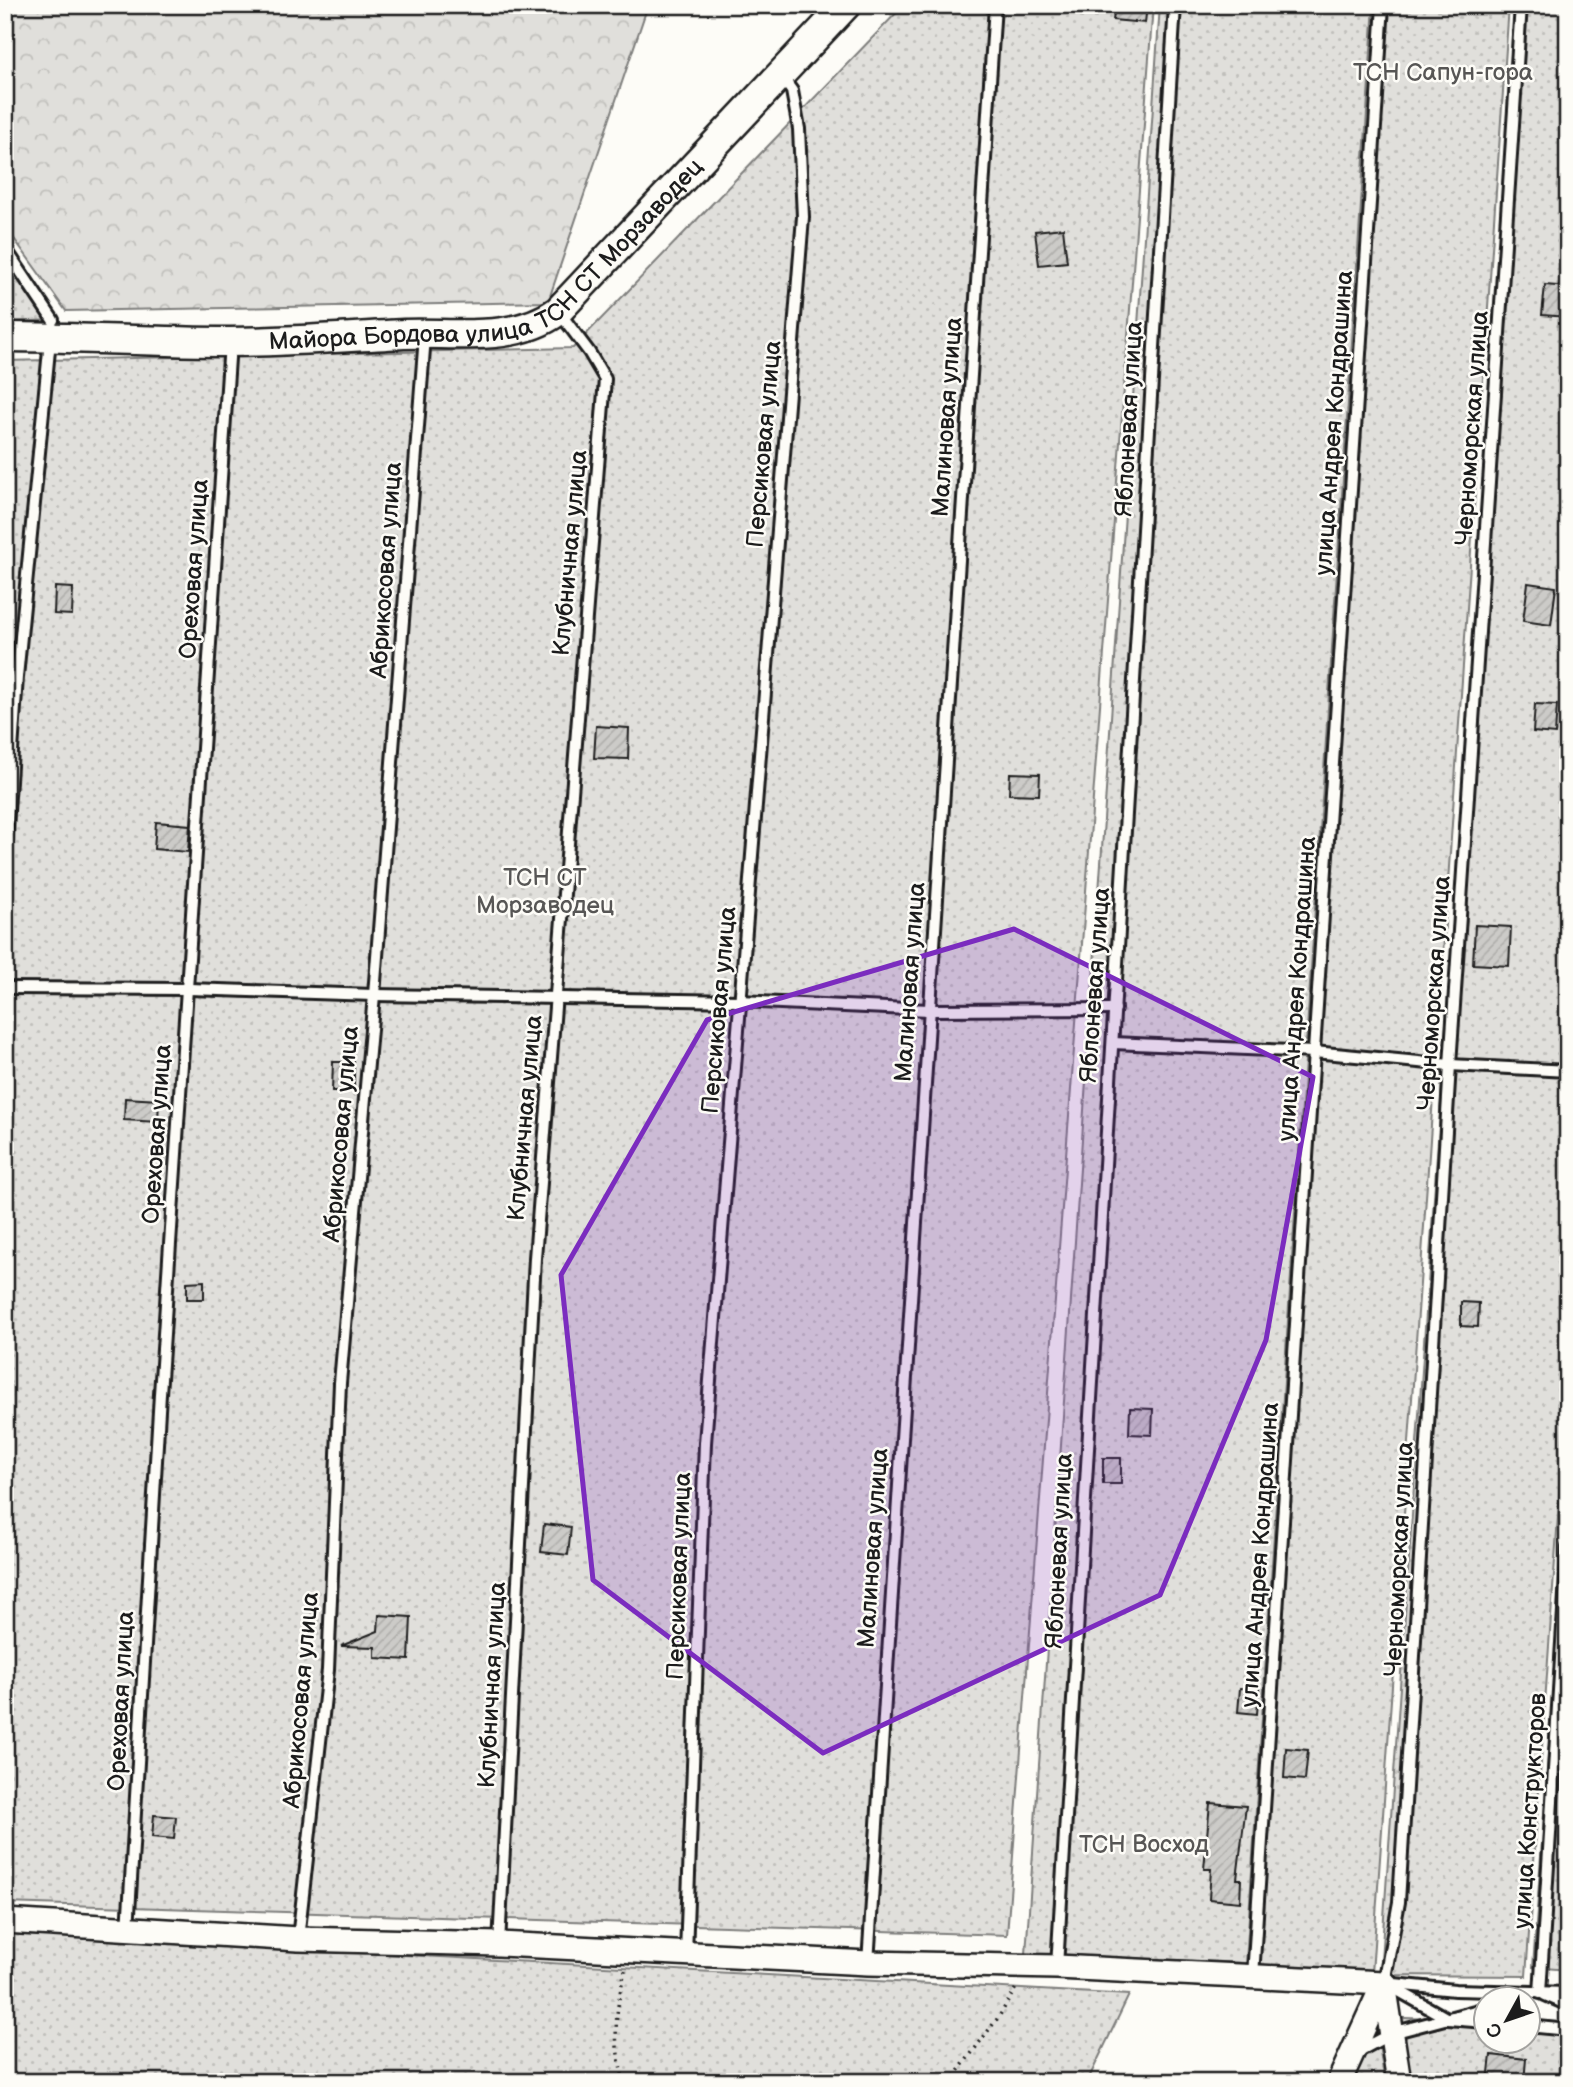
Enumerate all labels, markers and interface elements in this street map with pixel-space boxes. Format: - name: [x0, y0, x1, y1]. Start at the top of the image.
- park label: ТСН Сапун-гора: [1353, 58, 1533, 87]
- street label: Майора Бордова улица ТСН СТ Морзаводец: [268, 152, 709, 356]
- street label: улица Андрея Кондрашина: [1309, 269, 1359, 577]
- street label: Черноморская улица: [1449, 310, 1495, 546]
- street label: Малиновая улица: [926, 316, 968, 518]
- street label: Яблоневая улица: [1109, 320, 1149, 518]
- street label: Персиковая улица: [740, 339, 788, 549]
- street label: Клубничная улица: [547, 449, 593, 657]
- street label: Абрикосовая улица: [364, 461, 408, 680]
- street label: Ореховая улица: [173, 478, 215, 660]
- street label: улица Андрея Кондрашина: [1272, 835, 1322, 1143]
- park label: ТСН СТ Морзаводец: [476, 863, 614, 920]
- street label: Черноморская улица: [1411, 875, 1457, 1111]
- street label: Малиновая улица: [889, 881, 931, 1083]
- street label: Яблоневая улица: [1074, 886, 1116, 1084]
- street label: Персиковая улица: [695, 905, 743, 1115]
- street label: Клубничная улица: [502, 1014, 548, 1222]
- street label: Абрикосовая улица: [317, 1025, 365, 1244]
- street label: Ореховая улица: [136, 1043, 178, 1225]
- street label: улица Андрея Кондрашина: [1235, 1401, 1285, 1709]
- street label: Черноморская улица: [1378, 1441, 1420, 1677]
- street label: Малиновая улица: [852, 1447, 894, 1649]
- street label: Яблоневая улица: [1039, 1452, 1079, 1650]
- street label: Персиковая улица: [661, 1472, 697, 1680]
- street label: Клубничная улица: [472, 1581, 512, 1789]
- street label: Абрикосовая улица: [277, 1591, 325, 1810]
- street label: Ореховая улица: [102, 1610, 140, 1792]
- street label: улица Конструкторов: [1507, 1692, 1553, 1930]
- park label: ТСН Восход: [1079, 1830, 1209, 1859]
- north arrow: [1472, 1986, 1542, 2056]
- text: С: [1482, 2018, 1508, 2042]

